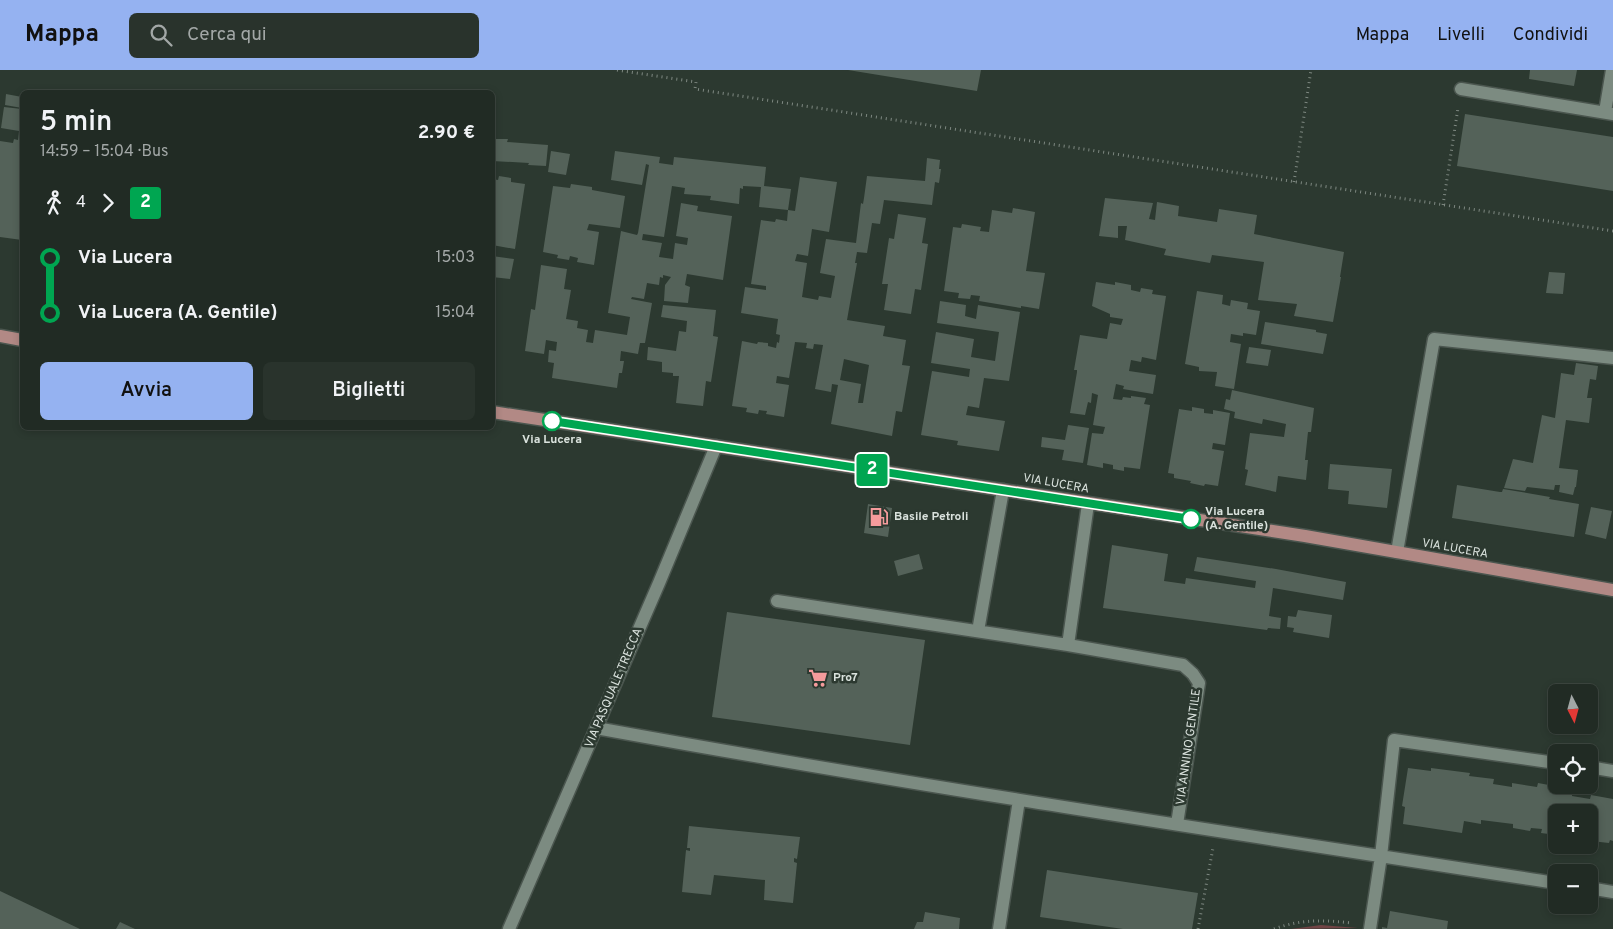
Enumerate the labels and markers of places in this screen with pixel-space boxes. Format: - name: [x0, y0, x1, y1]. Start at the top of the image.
- marker: Via Lucera: [542, 411, 562, 431]
- place label: Via Lucera: [522, 432, 582, 448]
- place label: Via Lucera (A. Gentile): [1205, 504, 1268, 534]
- fuel station icon: Basile Petroli: [868, 506, 890, 528]
- place label: Basile Petroli: [894, 509, 968, 525]
- marker: Via Lucera (A. Gentile): [1181, 509, 1201, 529]
- supermarket icon: Pro7: [807, 667, 829, 689]
- place label: Pro7: [833, 670, 858, 686]

